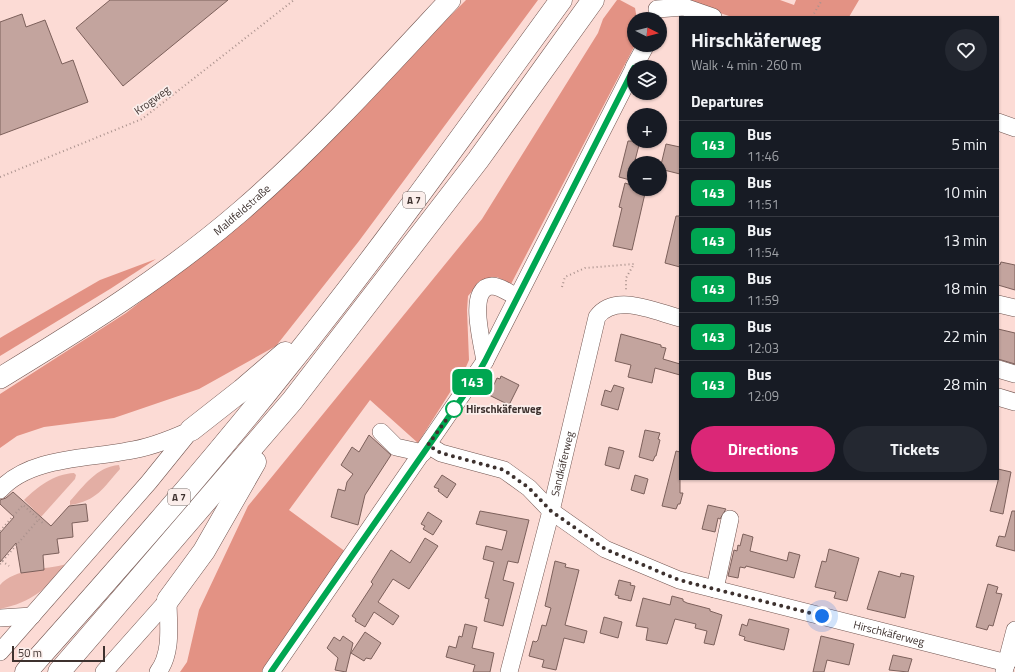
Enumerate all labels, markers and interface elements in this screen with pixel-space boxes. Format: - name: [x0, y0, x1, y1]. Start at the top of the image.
- north arrow: [627, 12, 667, 52]
- map controls: [627, 12, 667, 196]
- text: Hirschkäferweg: [691, 25, 821, 54]
- button: heart: [945, 29, 987, 71]
- text: Walk · 4 min · 260 m: [691, 55, 802, 75]
- button: layers: [627, 60, 667, 100]
- street label: Krogweg: [131, 81, 174, 118]
- text: Departures: [691, 90, 764, 113]
- button: +: [627, 108, 667, 148]
- text: Bus: [747, 123, 772, 146]
- text: 5 min: [951, 133, 987, 156]
- text: 143: [701, 134, 725, 155]
- text: 11:46: [747, 146, 779, 166]
- button: −: [627, 156, 667, 196]
- text: Bus: [747, 171, 772, 194]
- street label: Maldfeldstraße: [210, 180, 274, 239]
- text: 10 min: [943, 181, 987, 204]
- text: 143: [701, 182, 725, 203]
- road number: A 7: [403, 192, 425, 208]
- text: 11:51: [747, 194, 779, 214]
- text: Bus: [747, 219, 772, 242]
- text: 13 min: [943, 229, 987, 252]
- text: 143: [701, 230, 725, 251]
- text: 11:54: [747, 242, 779, 262]
- text: Bus: [747, 267, 772, 290]
- text: 18 min: [943, 277, 987, 300]
- text: 143: [701, 278, 725, 299]
- text: 11:59: [747, 290, 779, 310]
- text: Bus: [747, 315, 772, 338]
- text: 22 min: [943, 325, 987, 348]
- text: 143: [701, 326, 725, 347]
- text: 12:03: [747, 338, 779, 358]
- text: Bus: [747, 363, 772, 386]
- line badge: 143: [449, 369, 495, 395]
- text: 143: [460, 371, 484, 392]
- text: 28 min: [943, 373, 987, 396]
- text: 143: [701, 374, 725, 395]
- text: 12:09: [747, 386, 779, 406]
- marker: Hirschkäferweg: [445, 400, 463, 418]
- place label: Hirschkäferweg: [466, 401, 542, 417]
- button: Directions: [691, 426, 835, 472]
- button: Tickets: [843, 426, 987, 472]
- street label: Sandkäferweg: [547, 429, 578, 498]
- road number: A 7: [168, 489, 190, 505]
- your location: [812, 606, 832, 626]
- street label: Hirschkäferweg: [852, 616, 927, 650]
- scale bar: [12, 644, 105, 663]
- text: 50 m: [18, 645, 42, 661]

